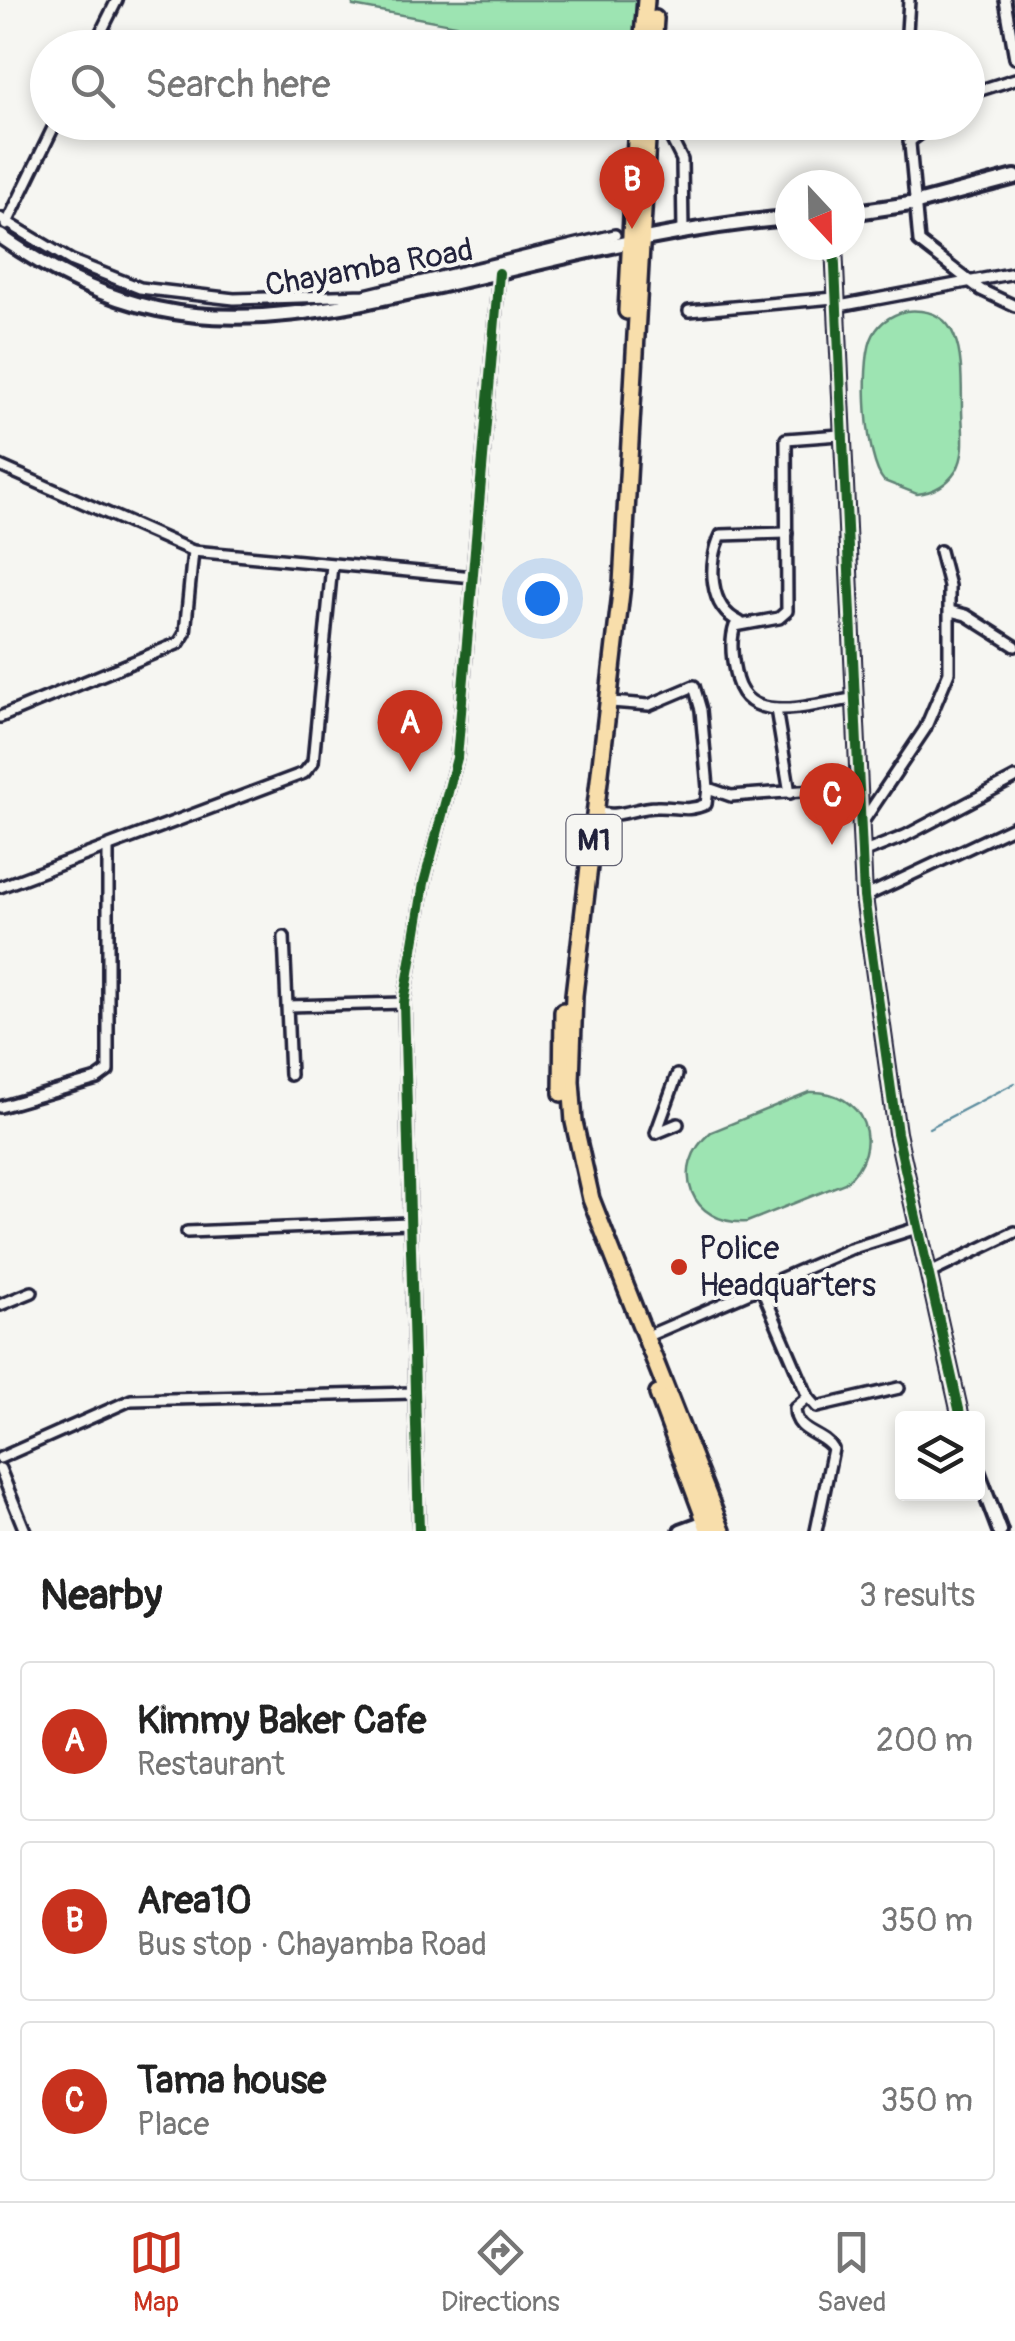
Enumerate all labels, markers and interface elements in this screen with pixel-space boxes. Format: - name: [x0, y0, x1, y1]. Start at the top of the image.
- search box: [30, 30, 985, 140]
- icon: search: [65, 58, 120, 113]
- text: Search here: [145, 61, 331, 109]
- pin: B: [600, 146, 664, 229]
- north arrow: [775, 170, 865, 260]
- street label: Chayamba Road: [262, 230, 476, 306]
- your location: [517, 573, 568, 624]
- pin: A: [378, 690, 442, 772]
- pin: C: [800, 762, 864, 845]
- road number: M1: [566, 815, 622, 865]
- place label: Police Headquarters: [699, 1229, 876, 1306]
- marker: Police Headquarters: [668, 1256, 690, 1278]
- map controls: [895, 1411, 985, 1501]
- button: layers: [895, 1411, 985, 1501]
- text: Nearby: [40, 1570, 162, 1622]
- text: 3 results: [859, 1576, 975, 1616]
- text: Kimmy Baker Cafe: [137, 1697, 426, 1745]
- text: A: [64, 1721, 85, 1761]
- text: 200 m: [876, 1721, 973, 1761]
- text: Restaurant: [137, 1745, 285, 1785]
- text: Area10: [137, 1877, 252, 1925]
- text: B: [65, 1901, 84, 1941]
- text: 350 m: [881, 1901, 973, 1941]
- text: Bus stop · Chayamba Road: [137, 1925, 487, 1965]
- text: Tama house: [137, 2057, 326, 2105]
- text: C: [65, 2081, 84, 2121]
- text: 350 m: [881, 2081, 973, 2121]
- text: Place: [137, 2105, 209, 2145]
- tab: Map: [129, 2225, 184, 2320]
- tab: Directions: [441, 2225, 560, 2320]
- tab: Saved: [817, 2225, 886, 2320]

